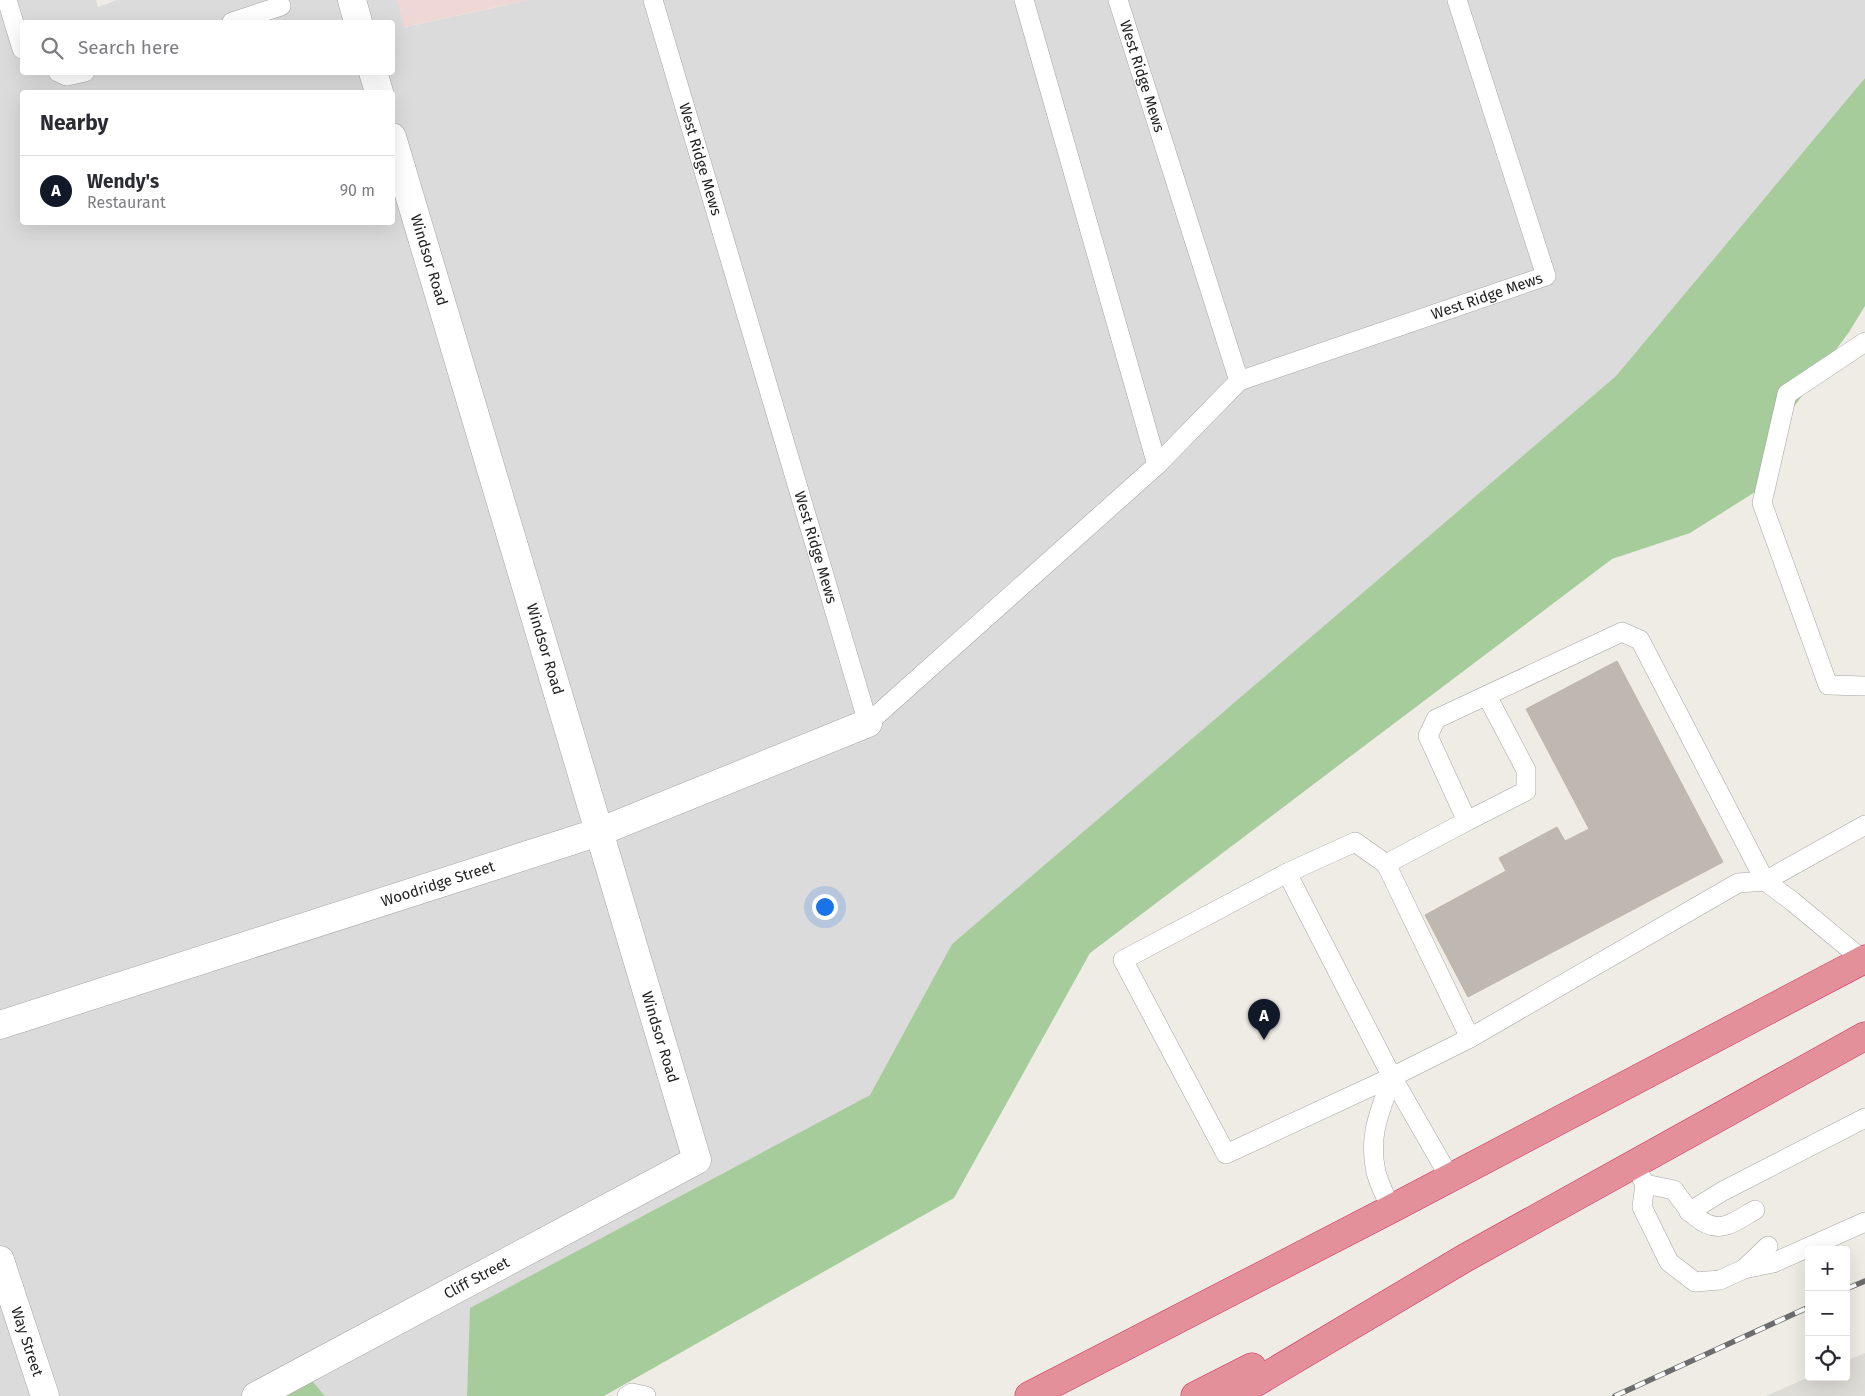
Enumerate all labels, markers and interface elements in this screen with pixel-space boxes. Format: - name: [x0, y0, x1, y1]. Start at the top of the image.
- street label: West Ridge Mews: [1116, 18, 1168, 135]
- search box: [20, 20, 395, 75]
- icon: search: [38, 34, 66, 62]
- text: Search here: [78, 36, 179, 59]
- street label: West Ridge Mews: [675, 101, 726, 218]
- text: Nearby: [40, 110, 108, 136]
- text: Wendy's: [87, 170, 159, 193]
- text: A: [51, 181, 61, 200]
- text: 90 m: [340, 181, 375, 200]
- text: Restaurant: [87, 193, 166, 212]
- street label: Windsor Road: [407, 212, 451, 308]
- street label: West Ridge Mews: [1429, 269, 1545, 324]
- street label: West Ridge Mews: [791, 489, 841, 606]
- street label: Windsor Road: [523, 601, 567, 697]
- street label: Woodridge Street: [379, 857, 497, 911]
- your location: [812, 894, 838, 920]
- street label: Windsor Road: [638, 989, 682, 1085]
- pin: A: [1248, 999, 1280, 1040]
- map controls: [1805, 1246, 1850, 1381]
- button: +: [1805, 1246, 1850, 1291]
- street label: Cliff Street: [441, 1253, 513, 1303]
- button: −: [1805, 1291, 1850, 1336]
- street label: Way Street: [7, 1305, 47, 1379]
- button: locate: [1805, 1336, 1850, 1381]

